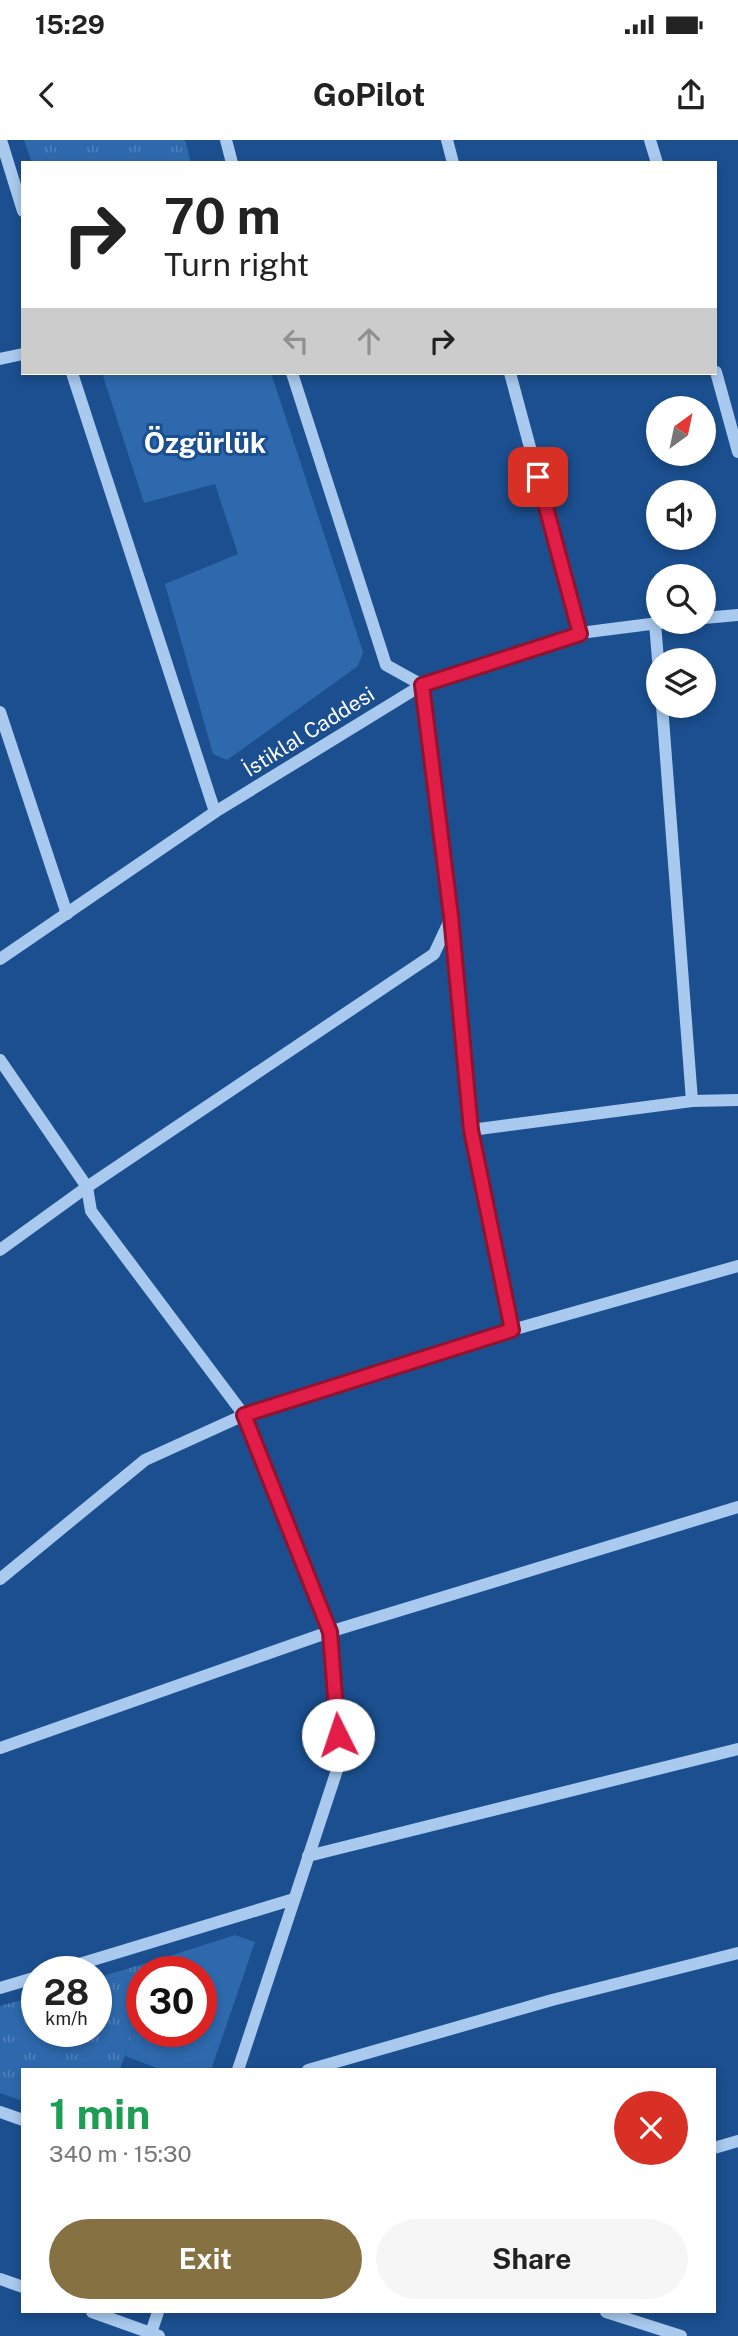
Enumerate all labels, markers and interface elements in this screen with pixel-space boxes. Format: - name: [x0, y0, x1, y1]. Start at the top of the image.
- text: 15:29: [35, 9, 105, 40]
- icon: back: [28, 76, 66, 114]
- text: GoPilot: [313, 76, 425, 113]
- icon: share: [672, 76, 710, 114]
- text: 70 m: [164, 187, 281, 245]
- icon: right: [49, 189, 140, 280]
- text: Turn right: [164, 246, 309, 283]
- icon: left: [277, 322, 315, 360]
- icon: ahead: [350, 322, 388, 360]
- icon: right: [423, 322, 461, 360]
- north arrow: [646, 396, 716, 466]
- map controls: [646, 396, 716, 718]
- district label: Özgürlük: [144, 426, 266, 459]
- pin: [508, 447, 568, 507]
- icon: arrive: [519, 458, 557, 496]
- button: sound: [646, 480, 716, 550]
- button: search: [646, 564, 716, 634]
- button: layers: [646, 648, 716, 718]
- street label: İstiklal Caddesi: [239, 681, 379, 782]
- position arrow: [301, 1698, 375, 1772]
- speed limit sign: 30: [126, 1956, 217, 2047]
- text: 28: [44, 1972, 89, 2013]
- text: km/h: [45, 2008, 88, 2029]
- text: 1 min: [49, 2089, 150, 2138]
- button: close: [614, 2091, 688, 2165]
- text: 340 m · 15:30: [49, 2140, 191, 2167]
- button: Exit: [49, 2219, 362, 2299]
- button: Share: [376, 2219, 688, 2299]

